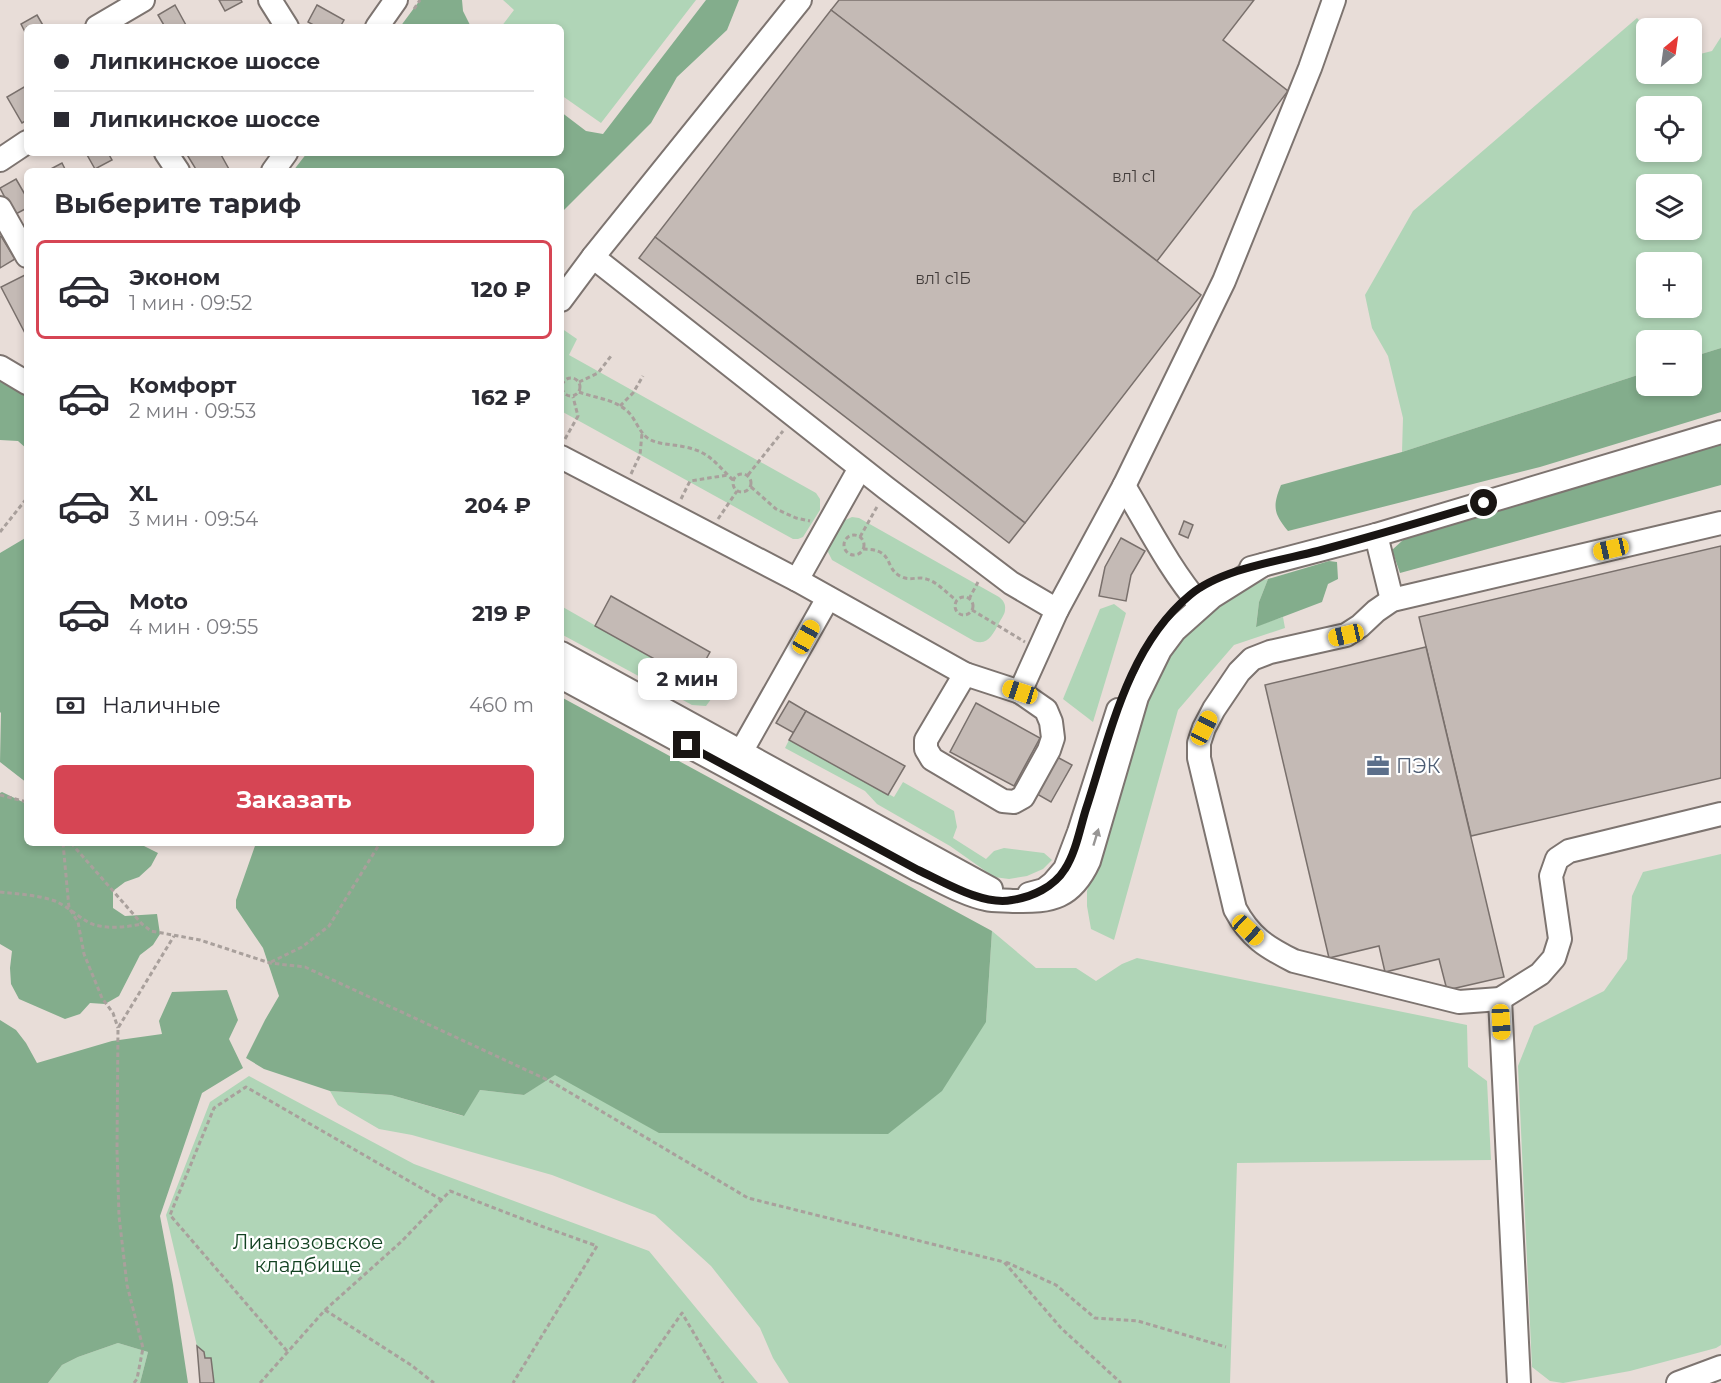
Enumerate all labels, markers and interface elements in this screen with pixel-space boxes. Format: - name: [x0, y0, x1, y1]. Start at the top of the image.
- north arrow: [1636, 18, 1702, 84]
- map controls: [1636, 18, 1702, 396]
- text: Липкинское шоссе: [90, 48, 321, 75]
- button: locate: [1636, 96, 1702, 162]
- text: Липкинское шоссе: [90, 106, 321, 133]
- house number: вл1 с1: [1112, 167, 1156, 186]
- button: layers: [1636, 174, 1702, 240]
- text: Выберите тариф: [54, 187, 301, 220]
- button: +: [1636, 252, 1702, 318]
- icon: car: [57, 263, 111, 317]
- text: Эконом: [129, 264, 220, 291]
- house number: вл1 с1Б: [915, 269, 971, 288]
- text: 120 ₽: [471, 276, 531, 303]
- text: 1 мин · 09:52: [129, 291, 252, 315]
- button: −: [1636, 330, 1702, 396]
- icon: car: [57, 371, 111, 425]
- text: Комфорт: [129, 372, 237, 399]
- text: 162 ₽: [472, 384, 531, 411]
- text: 2 мин · 09:53: [129, 399, 256, 423]
- icon: car: [57, 479, 111, 533]
- text: XL: [129, 480, 158, 507]
- route start: [1470, 489, 1497, 516]
- text: 204 ₽: [465, 492, 531, 519]
- text: 3 мин · 09:54: [129, 507, 258, 531]
- car: [1591, 536, 1631, 562]
- icon: car: [57, 587, 111, 641]
- text: Moto: [129, 588, 188, 615]
- text: 219 ₽: [472, 600, 531, 627]
- text: 4 мин · 09:55: [129, 615, 258, 639]
- car: [789, 617, 823, 657]
- car: [1326, 622, 1366, 648]
- callout: 2 мин: [638, 658, 736, 700]
- text: 2 мин: [657, 667, 718, 691]
- car: [1000, 678, 1040, 706]
- icon: cash: [54, 689, 87, 722]
- text: Наличные: [102, 692, 221, 719]
- text: 460 m: [469, 693, 534, 717]
- car: [1188, 708, 1220, 748]
- route end: [673, 731, 700, 758]
- office icon: ПЭК: [1365, 753, 1391, 779]
- place label: ПЭК: [1396, 754, 1441, 778]
- button: Заказать: [54, 765, 534, 834]
- one-way arrow: [1092, 828, 1101, 846]
- car: [1229, 911, 1267, 949]
- car: [1491, 1004, 1511, 1040]
- park label: Лианозовское кладбище: [233, 1230, 383, 1277]

